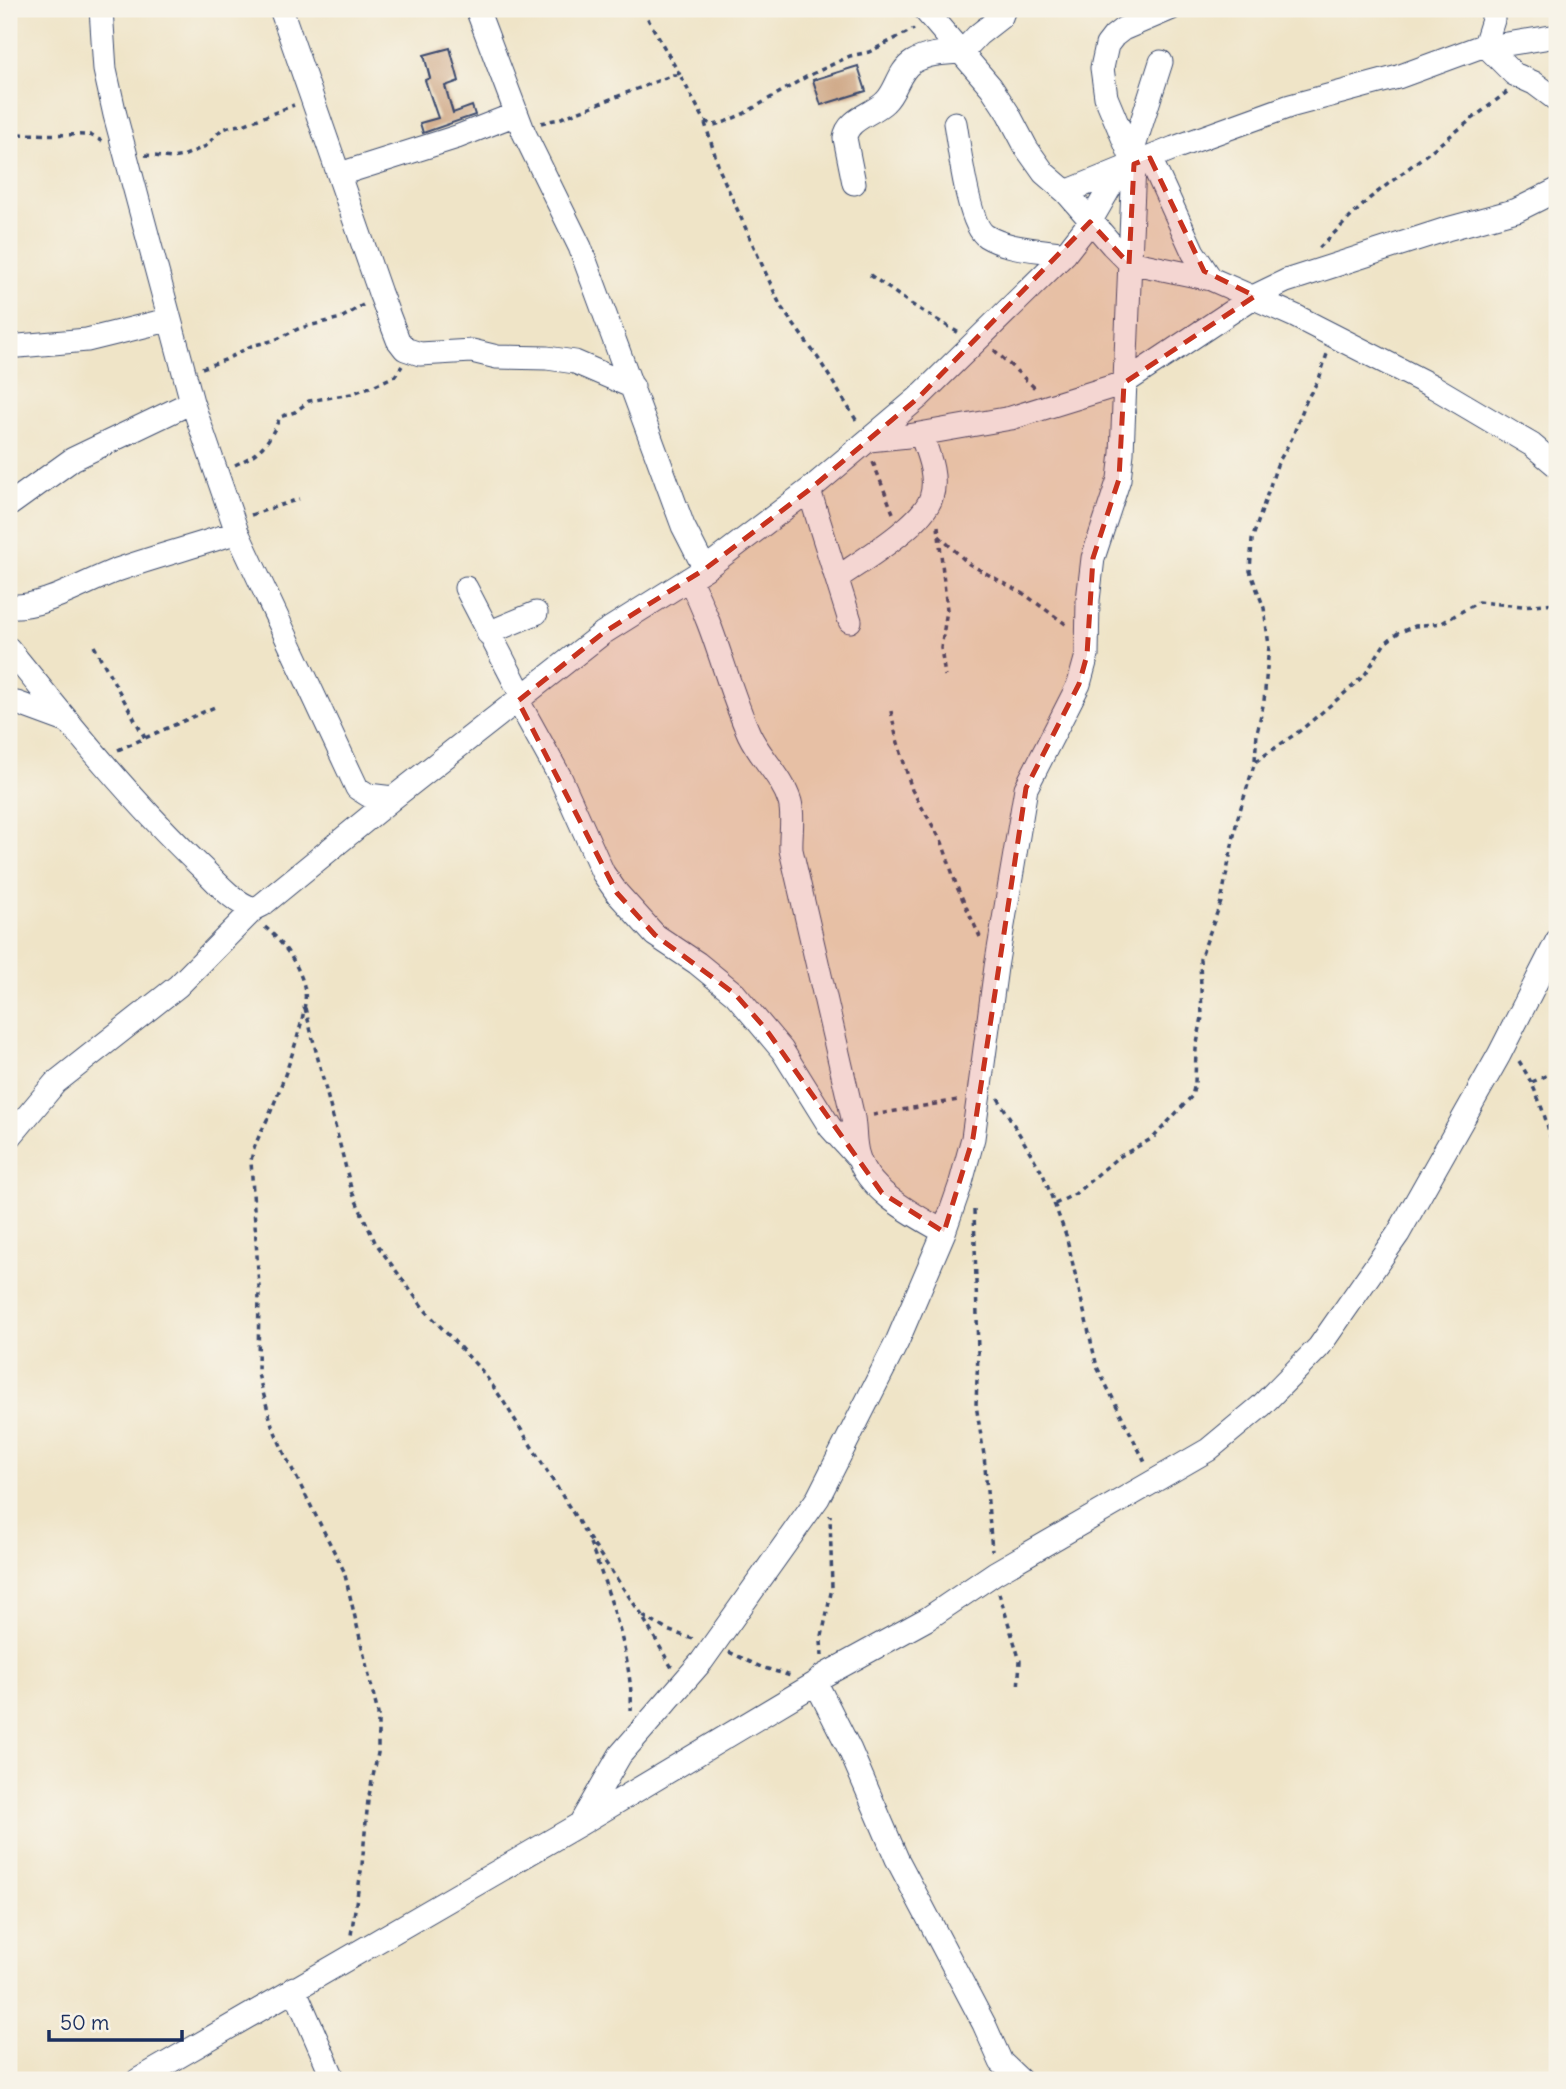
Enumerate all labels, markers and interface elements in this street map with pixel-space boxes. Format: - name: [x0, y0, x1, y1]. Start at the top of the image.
- scale bar: [49, 1998, 182, 2042]
- text: 50 m: [60, 2009, 109, 2036]

